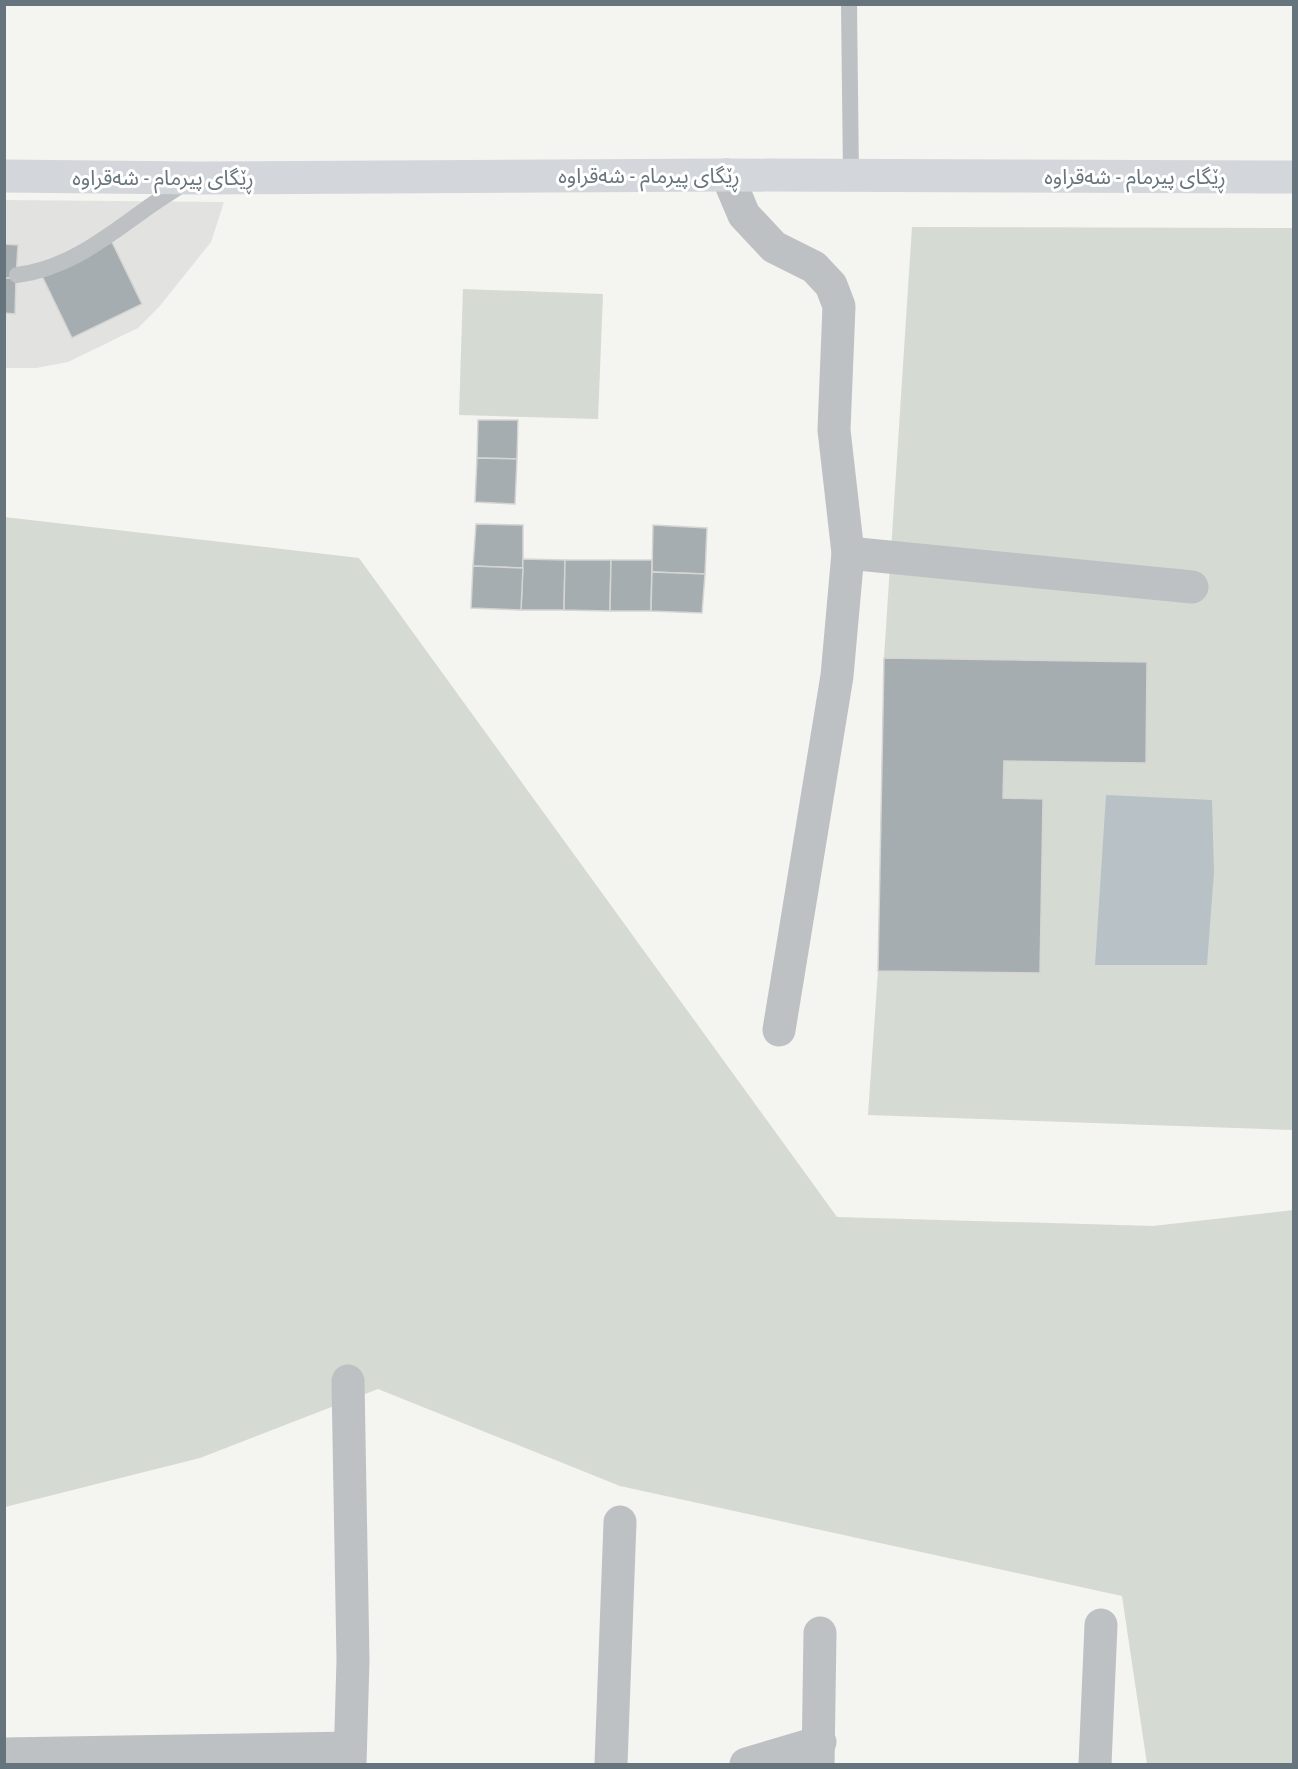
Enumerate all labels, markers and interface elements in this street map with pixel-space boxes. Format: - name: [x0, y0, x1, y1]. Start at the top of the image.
- street label: ڕێگای پیرمام - شەقراوە: [558, 164, 740, 193]
- street label: ڕێگای پیرمام - شەقراوە: [1044, 165, 1226, 194]
- street label: ڕێگای پیرمام - شەقراوە: [72, 166, 254, 195]

